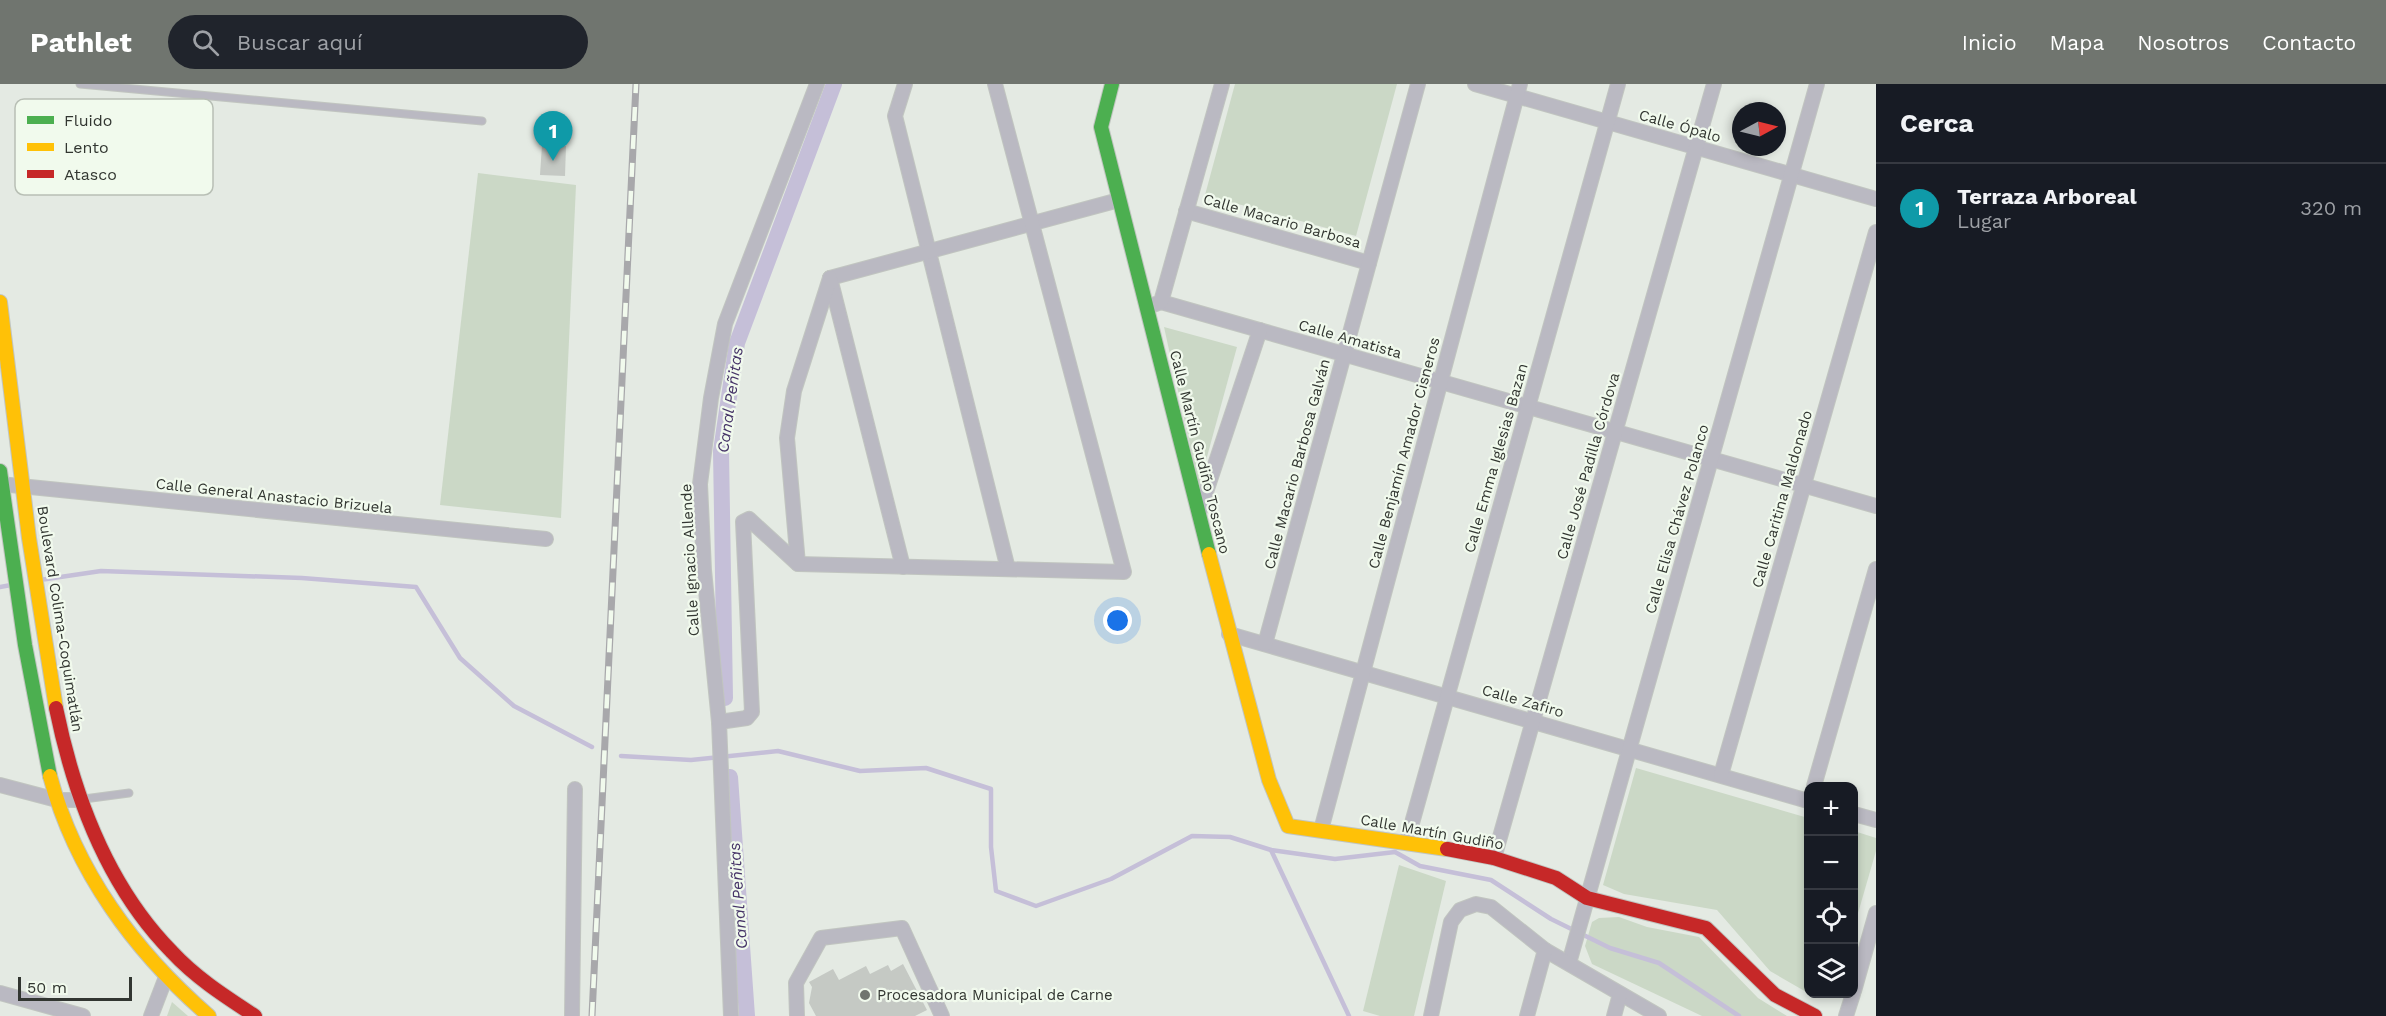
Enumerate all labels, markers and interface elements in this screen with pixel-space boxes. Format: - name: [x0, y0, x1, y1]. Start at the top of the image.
- search box: [168, 15, 588, 69]
- text: Pathlet: [30, 26, 132, 59]
- icon: search: [189, 26, 222, 59]
- text: Buscar aquí: [237, 30, 363, 55]
- text: Inicio: [1962, 30, 2017, 55]
- text: Mapa: [2050, 30, 2104, 55]
- text: Nosotros: [2137, 30, 2229, 55]
- text: Contacto: [2262, 30, 2356, 55]
- legend: [15, 99, 213, 195]
- north arrow: [1732, 102, 1786, 156]
- street label: Calle Ópalo: [1637, 105, 1723, 146]
- text: Cerca: [1900, 108, 1974, 138]
- text: Fluido: [64, 111, 112, 130]
- pin: 1: [534, 112, 572, 161]
- text: Lento: [64, 138, 109, 157]
- text: Atasco: [64, 165, 117, 184]
- text: Terraza Arboreal: [1957, 184, 2137, 209]
- street label: Calle Macario Barbosa: [1201, 190, 1363, 252]
- text: 1: [1915, 196, 1924, 220]
- text: 320 m: [2300, 196, 2362, 220]
- text: Lugar: [1957, 209, 2011, 233]
- street label: Calle Amatista: [1296, 316, 1404, 362]
- street label: Calle Benjamín Amador Cisneros: [1364, 335, 1444, 571]
- water label: Canal Peñitas: [713, 346, 747, 454]
- street label: Calle Martín Gudiño Toscano: [1166, 348, 1234, 556]
- street label: Calle Macario Barbosa Galván: [1260, 357, 1334, 571]
- street label: Calle Emma Iglesias Bazan: [1460, 361, 1532, 555]
- street label: Calle José Padilla Córdova: [1553, 370, 1623, 562]
- street label: Calle Caritina Maldonado: [1748, 408, 1816, 590]
- street label: Calle Elisa Chávez Polanco: [1641, 422, 1713, 616]
- street label: Calle General Anastacio Brizuela: [155, 475, 394, 517]
- street label: Calle Ignacio Allende: [677, 483, 703, 637]
- street label: Boulevard Colima-Coquimatlán: [33, 505, 87, 733]
- your location: [1103, 606, 1132, 635]
- street label: Calle Zafiro: [1480, 681, 1566, 721]
- map controls: [1804, 782, 1858, 998]
- button: +: [1804, 782, 1858, 836]
- street label: Calle Martín Gudiño: [1359, 811, 1505, 853]
- button: −: [1804, 836, 1858, 890]
- water label: Canal Peñitas: [725, 842, 751, 950]
- button: locate: [1804, 890, 1858, 944]
- button: layers: [1804, 944, 1858, 998]
- scale bar: [18, 974, 132, 1002]
- text: 50 m: [27, 978, 67, 997]
- place label: Procesadora Municipal de Carne: [877, 986, 1113, 1004]
- marker: Procesadora Municipal de Carne: [858, 988, 872, 1002]

